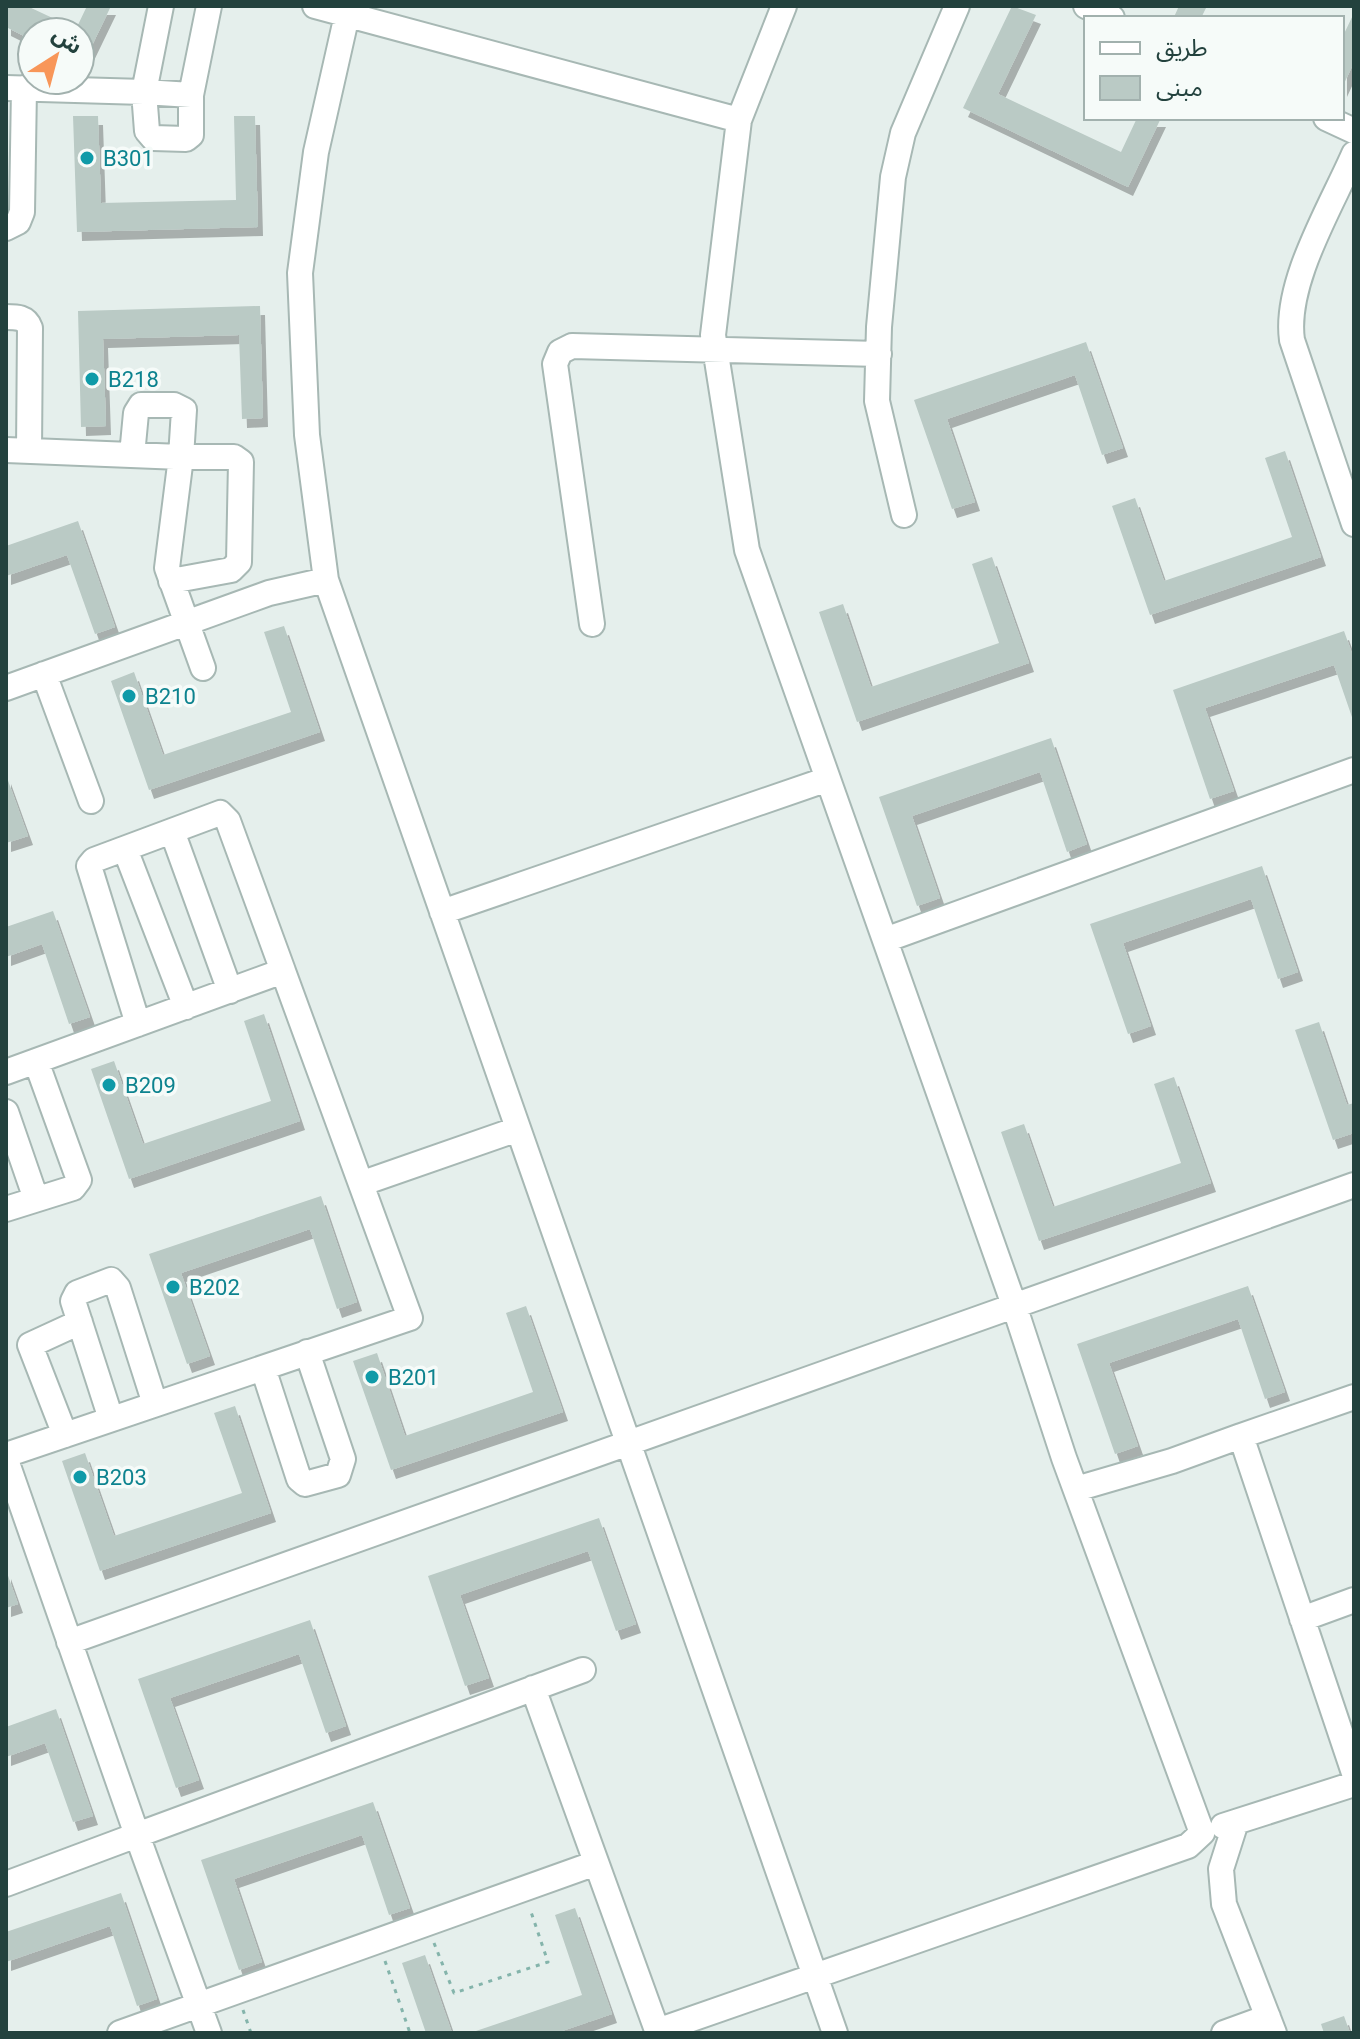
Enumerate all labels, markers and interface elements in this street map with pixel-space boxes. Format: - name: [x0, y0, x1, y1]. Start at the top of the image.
- north arrow: [16, 16, 96, 96]
- legend: [1084, 16, 1344, 120]
- text: ش: [48, 21, 87, 59]
- text: طريق: [1156, 34, 1208, 63]
- text: مبنى: [1156, 74, 1203, 102]
- place label: B301: [103, 146, 154, 171]
- marker: B301: [78, 149, 96, 167]
- place label: B218: [108, 367, 159, 392]
- marker: B218: [83, 370, 101, 388]
- place label: B210: [145, 684, 196, 709]
- marker: B210: [120, 687, 138, 705]
- place label: B209: [125, 1073, 176, 1098]
- marker: B209: [100, 1076, 118, 1094]
- place label: B202: [189, 1275, 240, 1300]
- marker: B202: [164, 1278, 182, 1296]
- place label: B201: [388, 1365, 439, 1390]
- marker: B201: [363, 1368, 381, 1386]
- place label: B203: [96, 1465, 147, 1490]
- marker: B203: [71, 1468, 89, 1486]

